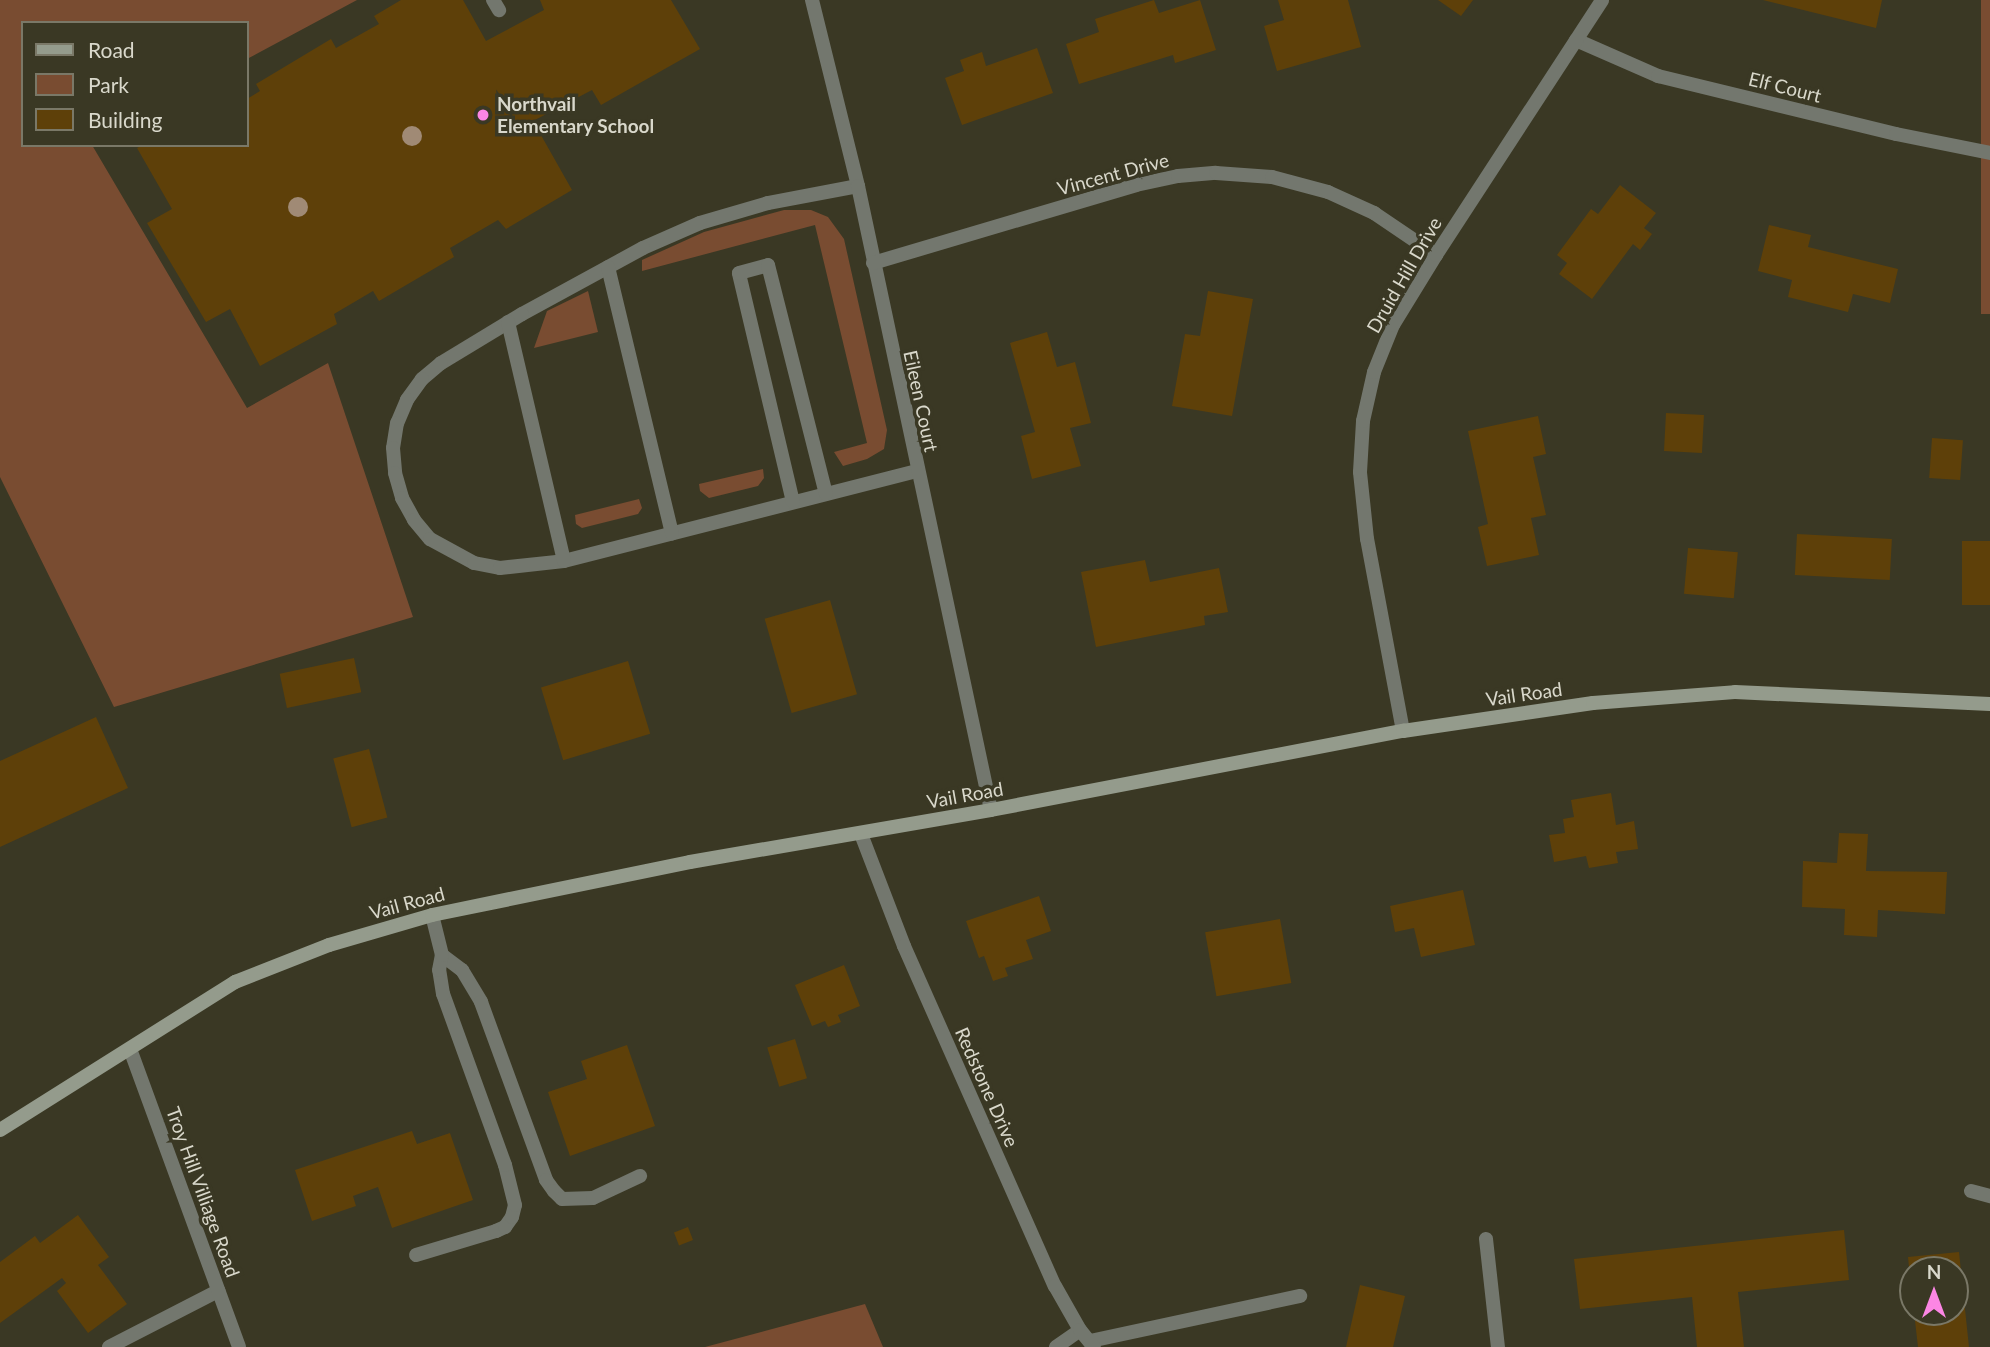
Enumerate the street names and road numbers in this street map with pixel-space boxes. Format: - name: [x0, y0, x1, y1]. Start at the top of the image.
- street label: Elf Court: [1746, 67, 1824, 107]
- street label: Vincent Drive: [1055, 148, 1171, 200]
- street label: Druid Hill Drive: [1362, 213, 1446, 337]
- street label: Eileen Court: [899, 348, 943, 454]
- street label: Vail Road: [1484, 677, 1564, 711]
- street label: Vail Road: [925, 777, 1005, 813]
- street label: Vail Road: [367, 882, 447, 924]
- street label: Redstone Drive: [950, 1024, 1024, 1150]
- street label: Troy Hill Villiage Road: [161, 1103, 245, 1281]

